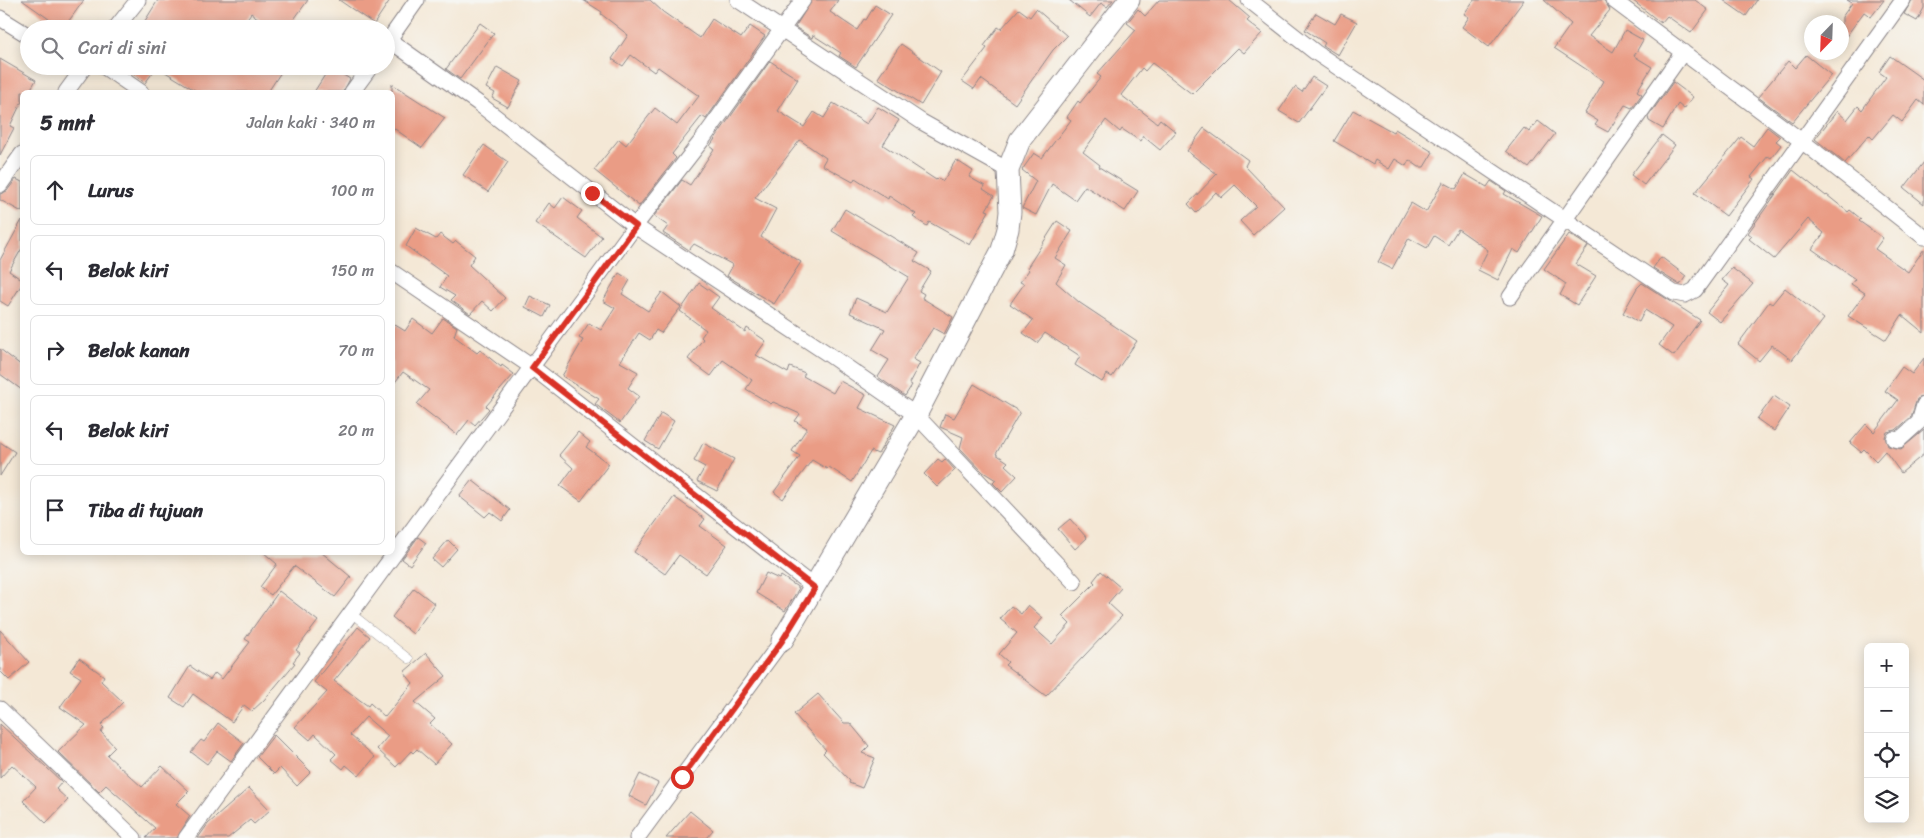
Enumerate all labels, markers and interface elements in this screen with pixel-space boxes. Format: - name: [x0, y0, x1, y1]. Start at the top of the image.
- north arrow: [1804, 15, 1849, 60]
- search box: [20, 20, 395, 75]
- text: Cari di sini: [78, 31, 166, 64]
- icon: search: [38, 34, 66, 62]
- text: 5 mnt: [40, 104, 94, 142]
- text: Jalan kaki · 340 m: [247, 108, 375, 137]
- text: Lurus: [88, 174, 134, 207]
- icon: ahead: [41, 176, 69, 204]
- text: 100 m: [330, 176, 374, 205]
- route end: [581, 182, 604, 205]
- text: Belok kiri: [88, 254, 168, 287]
- icon: left: [41, 256, 69, 284]
- text: 150 m: [331, 256, 374, 285]
- text: Belok kanan: [88, 334, 190, 367]
- icon: right: [41, 336, 69, 364]
- text: 70 m: [338, 336, 374, 365]
- text: Belok kiri: [88, 414, 168, 447]
- icon: left: [41, 416, 69, 444]
- text: 20 m: [338, 416, 374, 445]
- text: Tiba di tujuan: [88, 494, 203, 527]
- icon: arrive: [41, 496, 69, 524]
- map controls: [1864, 643, 1909, 823]
- button: +: [1864, 643, 1909, 688]
- button: −: [1864, 688, 1909, 733]
- button: locate: [1864, 733, 1909, 778]
- route start: [671, 766, 694, 789]
- button: layers: [1864, 778, 1909, 823]

